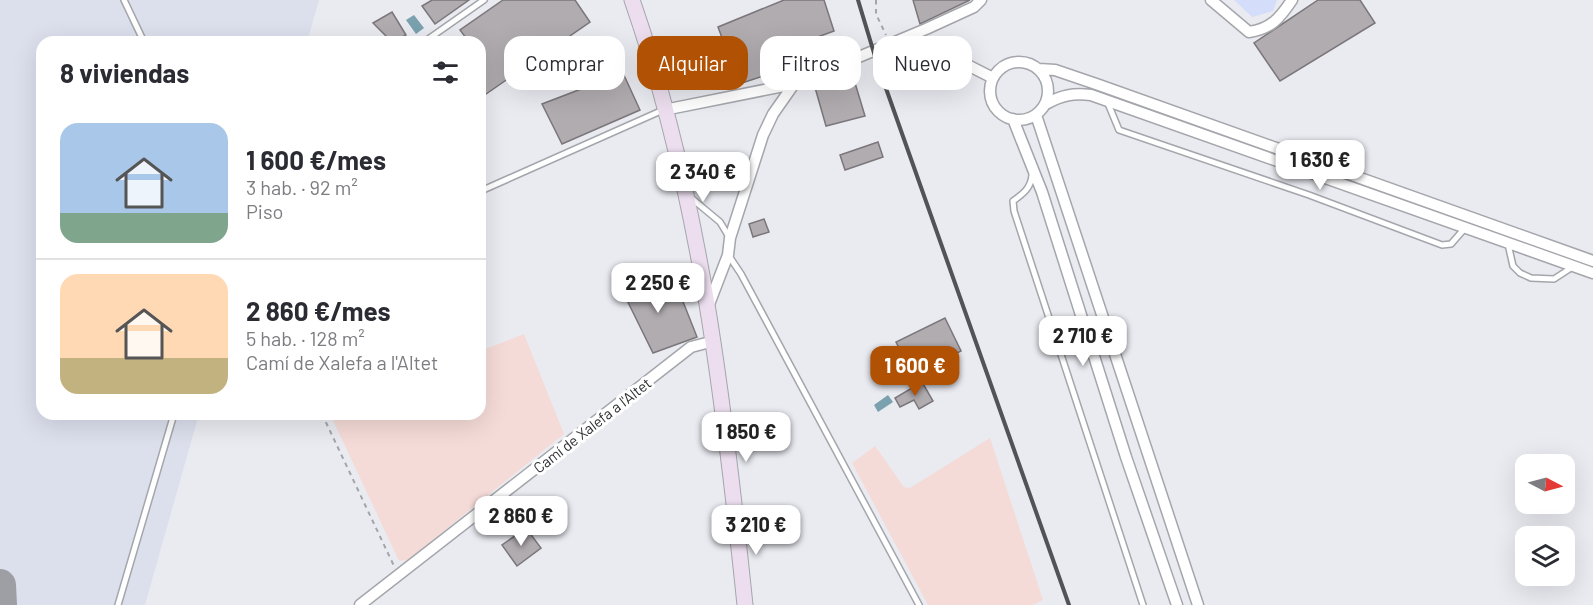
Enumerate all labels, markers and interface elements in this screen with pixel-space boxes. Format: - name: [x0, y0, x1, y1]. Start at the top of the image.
- chip: Comprar: [504, 36, 625, 90]
- chip: Alquilar: [637, 36, 748, 90]
- chip: Filtros: [760, 36, 861, 90]
- chip: Nuevo: [873, 36, 972, 90]
- icon: filters: [429, 56, 462, 89]
- text: 8 viviendas: [60, 57, 189, 88]
- pin: 1 630 €: [1265, 140, 1375, 191]
- text: 1 600 €/mes: [246, 144, 386, 175]
- icon: home: [108, 147, 180, 219]
- text: 1 630 €: [1290, 147, 1350, 171]
- pin: 2 340 €: [648, 152, 758, 203]
- text: 2 340 €: [670, 159, 736, 183]
- text: 3 hab. · 92 m²: [246, 175, 358, 199]
- text: Piso: [246, 199, 283, 223]
- pin: 2 250 €: [603, 263, 713, 314]
- text: 2 250 €: [625, 270, 691, 294]
- text: 2 860 €/mes: [246, 295, 391, 326]
- icon: home: [108, 298, 180, 370]
- pin: 2 710 €: [1028, 316, 1138, 367]
- text: 2 710 €: [1053, 323, 1113, 347]
- text: 5 hab. · 128 m²: [246, 326, 365, 350]
- pin: 1 600 €: [860, 346, 970, 397]
- text: Camí de Xalefa a l'Altet: [246, 350, 438, 374]
- text: 1 600 €: [884, 353, 946, 377]
- street label: Camí de Xalefa a l'Altet: [530, 374, 654, 476]
- pin: 1 850 €: [691, 412, 801, 463]
- text: 1 850 €: [716, 419, 776, 443]
- north arrow: [1515, 454, 1575, 514]
- map controls: [1515, 454, 1575, 586]
- pin: 2 860 €: [466, 496, 576, 547]
- text: 2 860 €: [489, 503, 553, 527]
- pin: 3 210 €: [701, 505, 811, 556]
- text: 3 210 €: [725, 512, 787, 536]
- button: layers: [1515, 526, 1575, 586]

